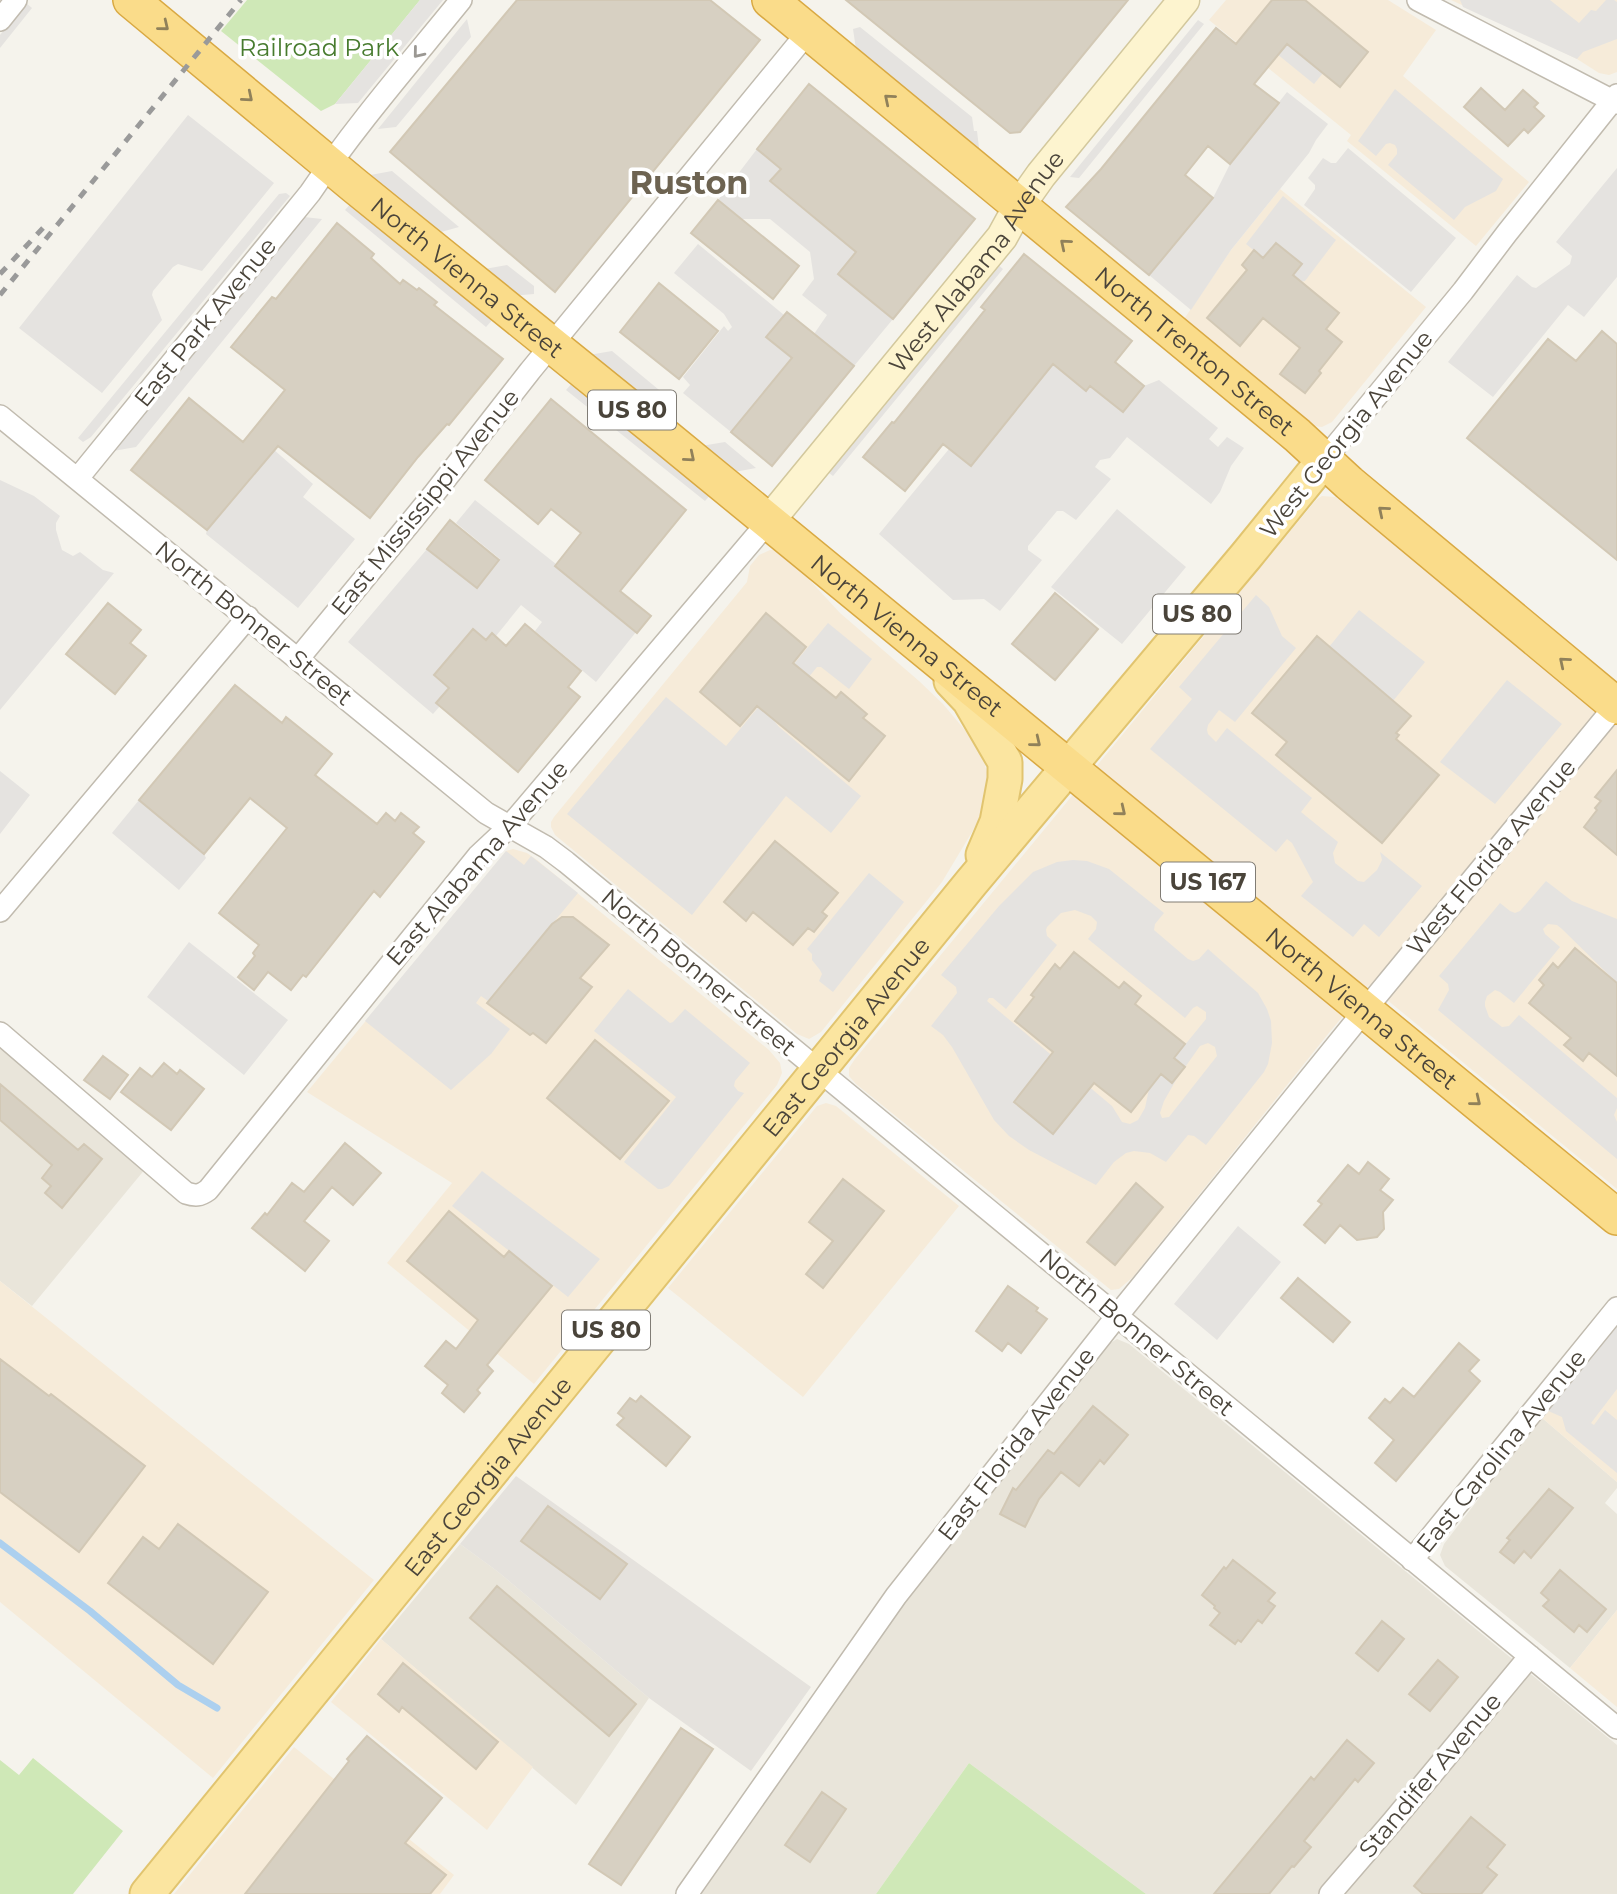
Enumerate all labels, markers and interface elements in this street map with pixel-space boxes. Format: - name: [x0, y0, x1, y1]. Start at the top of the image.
- one-way arrow: [156, 18, 168, 31]
- park label: Railroad Park: [239, 33, 400, 62]
- one-way arrow: [414, 45, 426, 58]
- one-way arrow: [241, 88, 253, 101]
- one-way arrow: [884, 95, 896, 108]
- street label: West Alabama Avenue: [882, 144, 1070, 378]
- district label: Ruston: [630, 163, 748, 202]
- street label: North Vienna Street: [365, 190, 570, 364]
- street label: East Park Avenue: [128, 231, 282, 413]
- one-way arrow: [1060, 240, 1073, 252]
- street label: North Trenton Street: [1089, 260, 1301, 442]
- street label: West Georgia Avenue: [1253, 324, 1439, 544]
- street label: East Mississippi Avenue: [325, 383, 525, 621]
- road number: US 80: [588, 390, 676, 430]
- one-way arrow: [683, 449, 695, 462]
- one-way arrow: [1378, 506, 1390, 519]
- street label: North Bonner Street: [150, 535, 359, 712]
- street label: North Vienna Street: [805, 548, 1009, 722]
- road number: US 80: [1153, 594, 1241, 634]
- one-way arrow: [1560, 658, 1573, 670]
- one-way arrow: [1028, 734, 1041, 746]
- street label: West Florida Avenue: [1400, 753, 1582, 961]
- street label: East Alabama Avenue: [380, 754, 574, 972]
- one-way arrow: [1113, 803, 1126, 815]
- road number: US 167: [1161, 862, 1255, 902]
- street label: North Bonner Street: [596, 882, 802, 1062]
- street label: North Vienna Street: [1260, 921, 1464, 1095]
- street label: East Georgia Avenue: [756, 931, 936, 1142]
- one-way arrow: [1467, 1093, 1480, 1105]
- street label: North Bonner Street: [1034, 1242, 1240, 1422]
- road number: US 80: [562, 1310, 650, 1350]
- street label: East Florida Avenue: [931, 1341, 1101, 1547]
- street label: East Carolina Avenue: [1410, 1343, 1592, 1559]
- street label: East Georgia Avenue: [398, 1370, 578, 1582]
- street label: Standifer Avenue: [1353, 1687, 1507, 1863]

